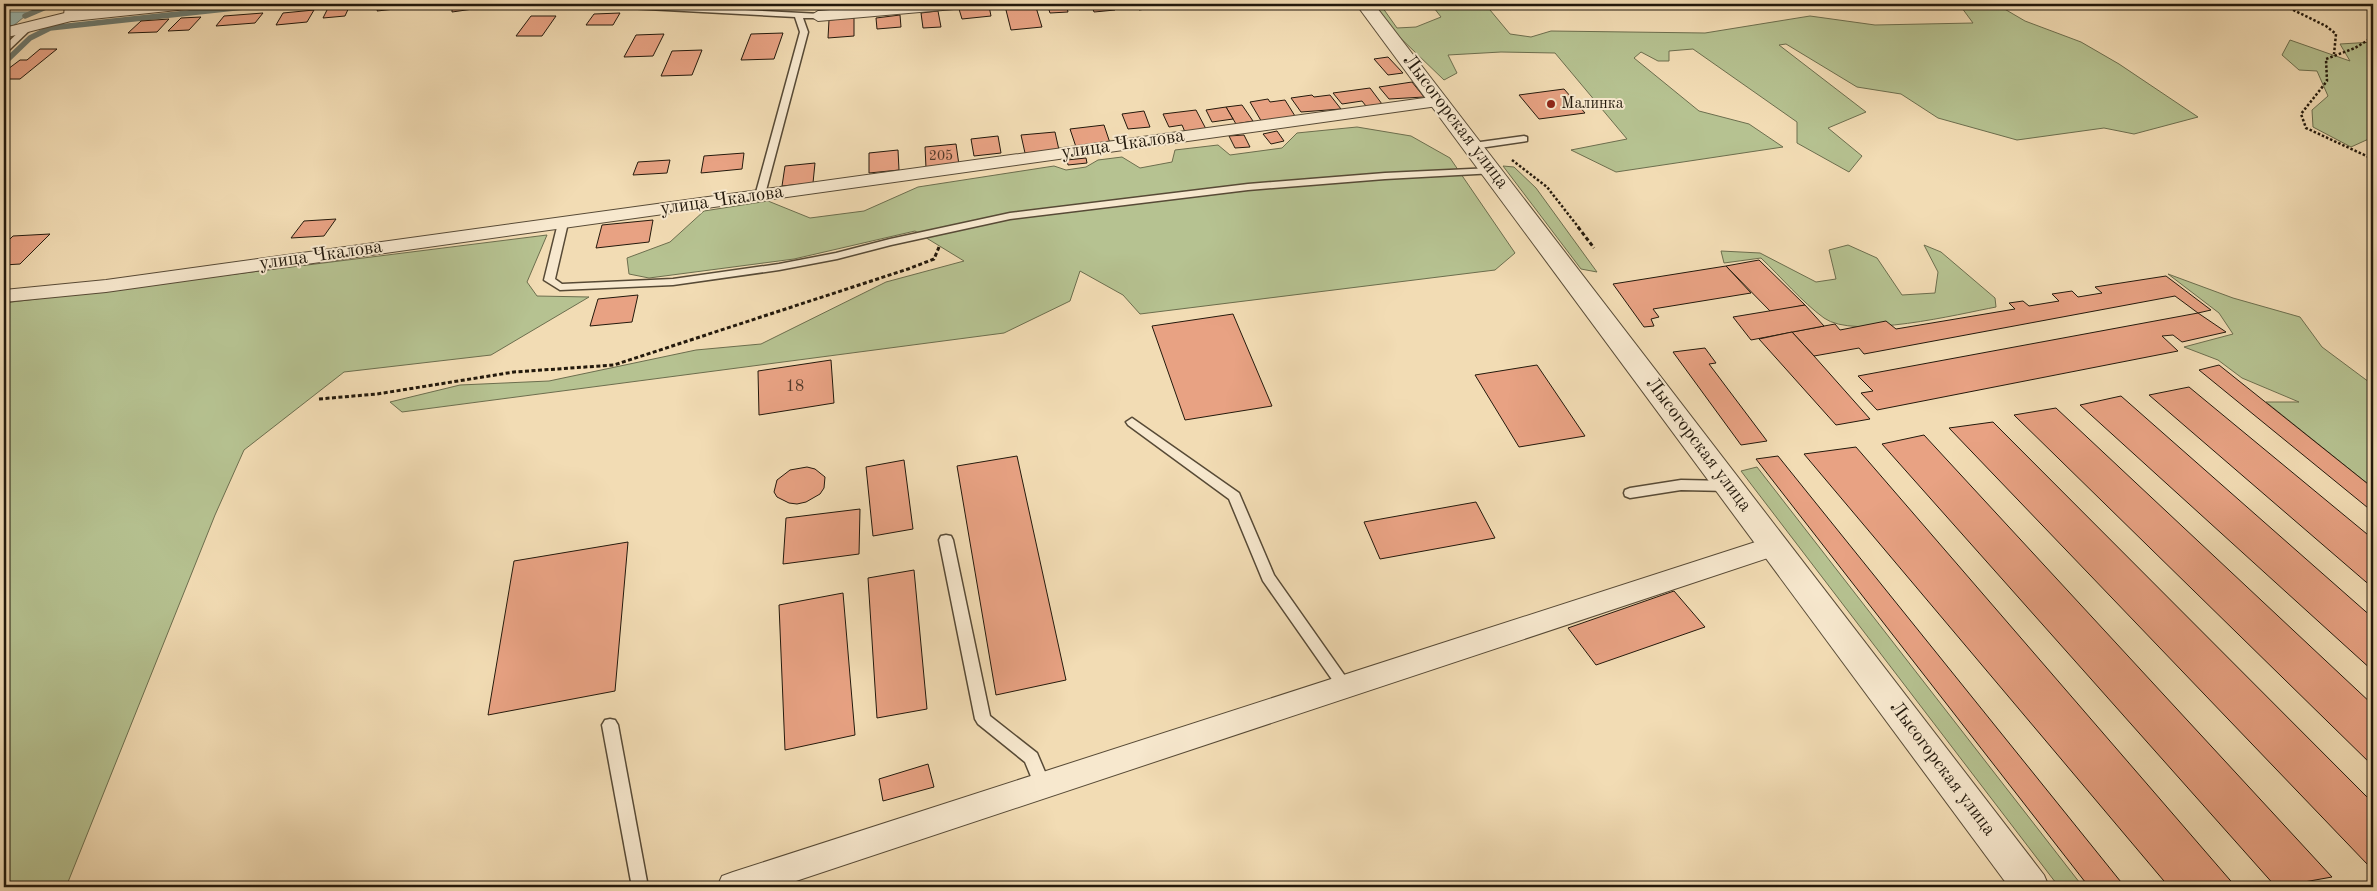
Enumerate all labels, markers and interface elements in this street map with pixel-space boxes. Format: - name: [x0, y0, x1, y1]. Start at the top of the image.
- street label: Лысогорская улица: [1398, 51, 1512, 193]
- place label: Малинка: [1561, 96, 1624, 112]
- marker: Малинка: [1545, 98, 1557, 110]
- street label: улица Чкалова: [1060, 127, 1186, 163]
- house number: 205: [929, 149, 953, 163]
- street label: улица Чкалова: [659, 183, 785, 219]
- street label: улица Чкалова: [258, 238, 384, 274]
- street label: Лысогорская улица: [1641, 374, 1755, 516]
- house number: 18: [786, 379, 804, 395]
- street label: Лысогорская улица: [1885, 698, 1999, 840]

